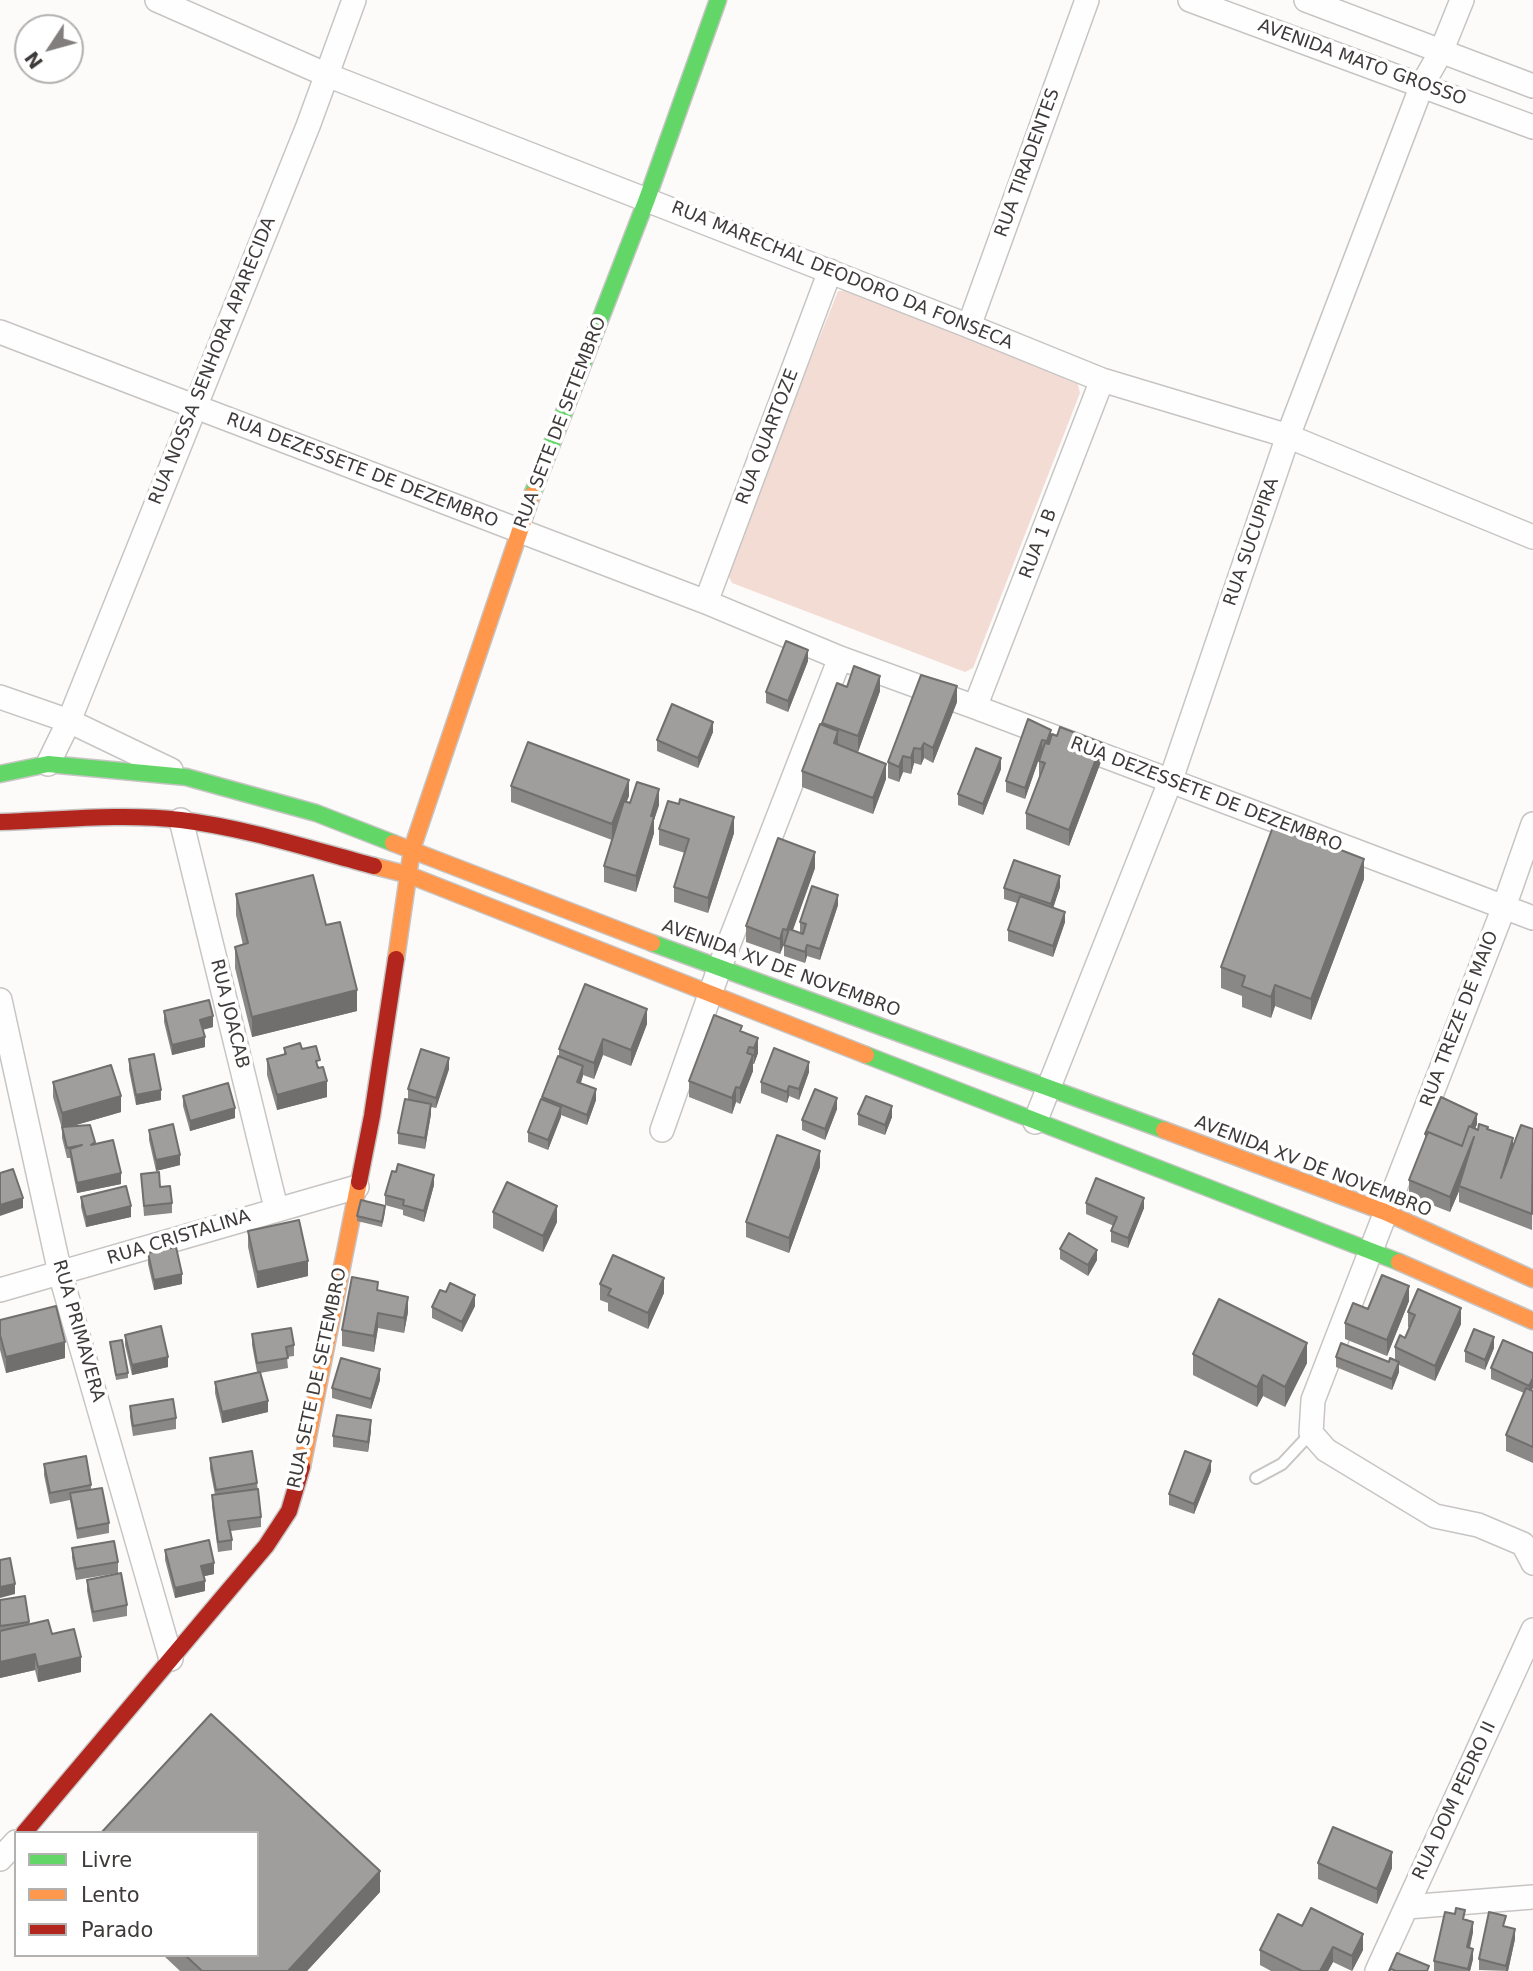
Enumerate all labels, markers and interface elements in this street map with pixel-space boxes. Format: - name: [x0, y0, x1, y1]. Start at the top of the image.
- north arrow: [14, 14, 84, 84]
- street label: AVENIDA MATO GROSSO: [1255, 15, 1469, 111]
- text: N: [20, 47, 47, 73]
- street label: RUA TIRADENTES: [991, 86, 1065, 240]
- street label: RUA MARECHAL DEODORO DA FONSECA: [668, 197, 1016, 355]
- street label: RUA NOSSA SENHORA APARECIDA: [145, 214, 281, 508]
- street label: RUA SETE DE SETEMBRO: [511, 314, 611, 532]
- street label: RUA QUARTOZE: [732, 366, 804, 508]
- street label: RUA DEZESSETE DE DEZEMBRO: [223, 409, 501, 533]
- street label: RUA SUCUPIRA: [1220, 475, 1284, 609]
- street label: RUA 1 B: [1016, 506, 1062, 582]
- street label: RUA DEZESSETE DE DEZEMBRO: [1067, 733, 1345, 857]
- street label: AVENIDA XV DE NOVEMBRO: [659, 916, 903, 1022]
- street label: RUA TREZE DE MAIO: [1417, 928, 1503, 1110]
- street label: RUA JOACAB: [205, 957, 253, 1071]
- street label: AVENIDA XV DE NOVEMBRO: [1191, 1112, 1435, 1222]
- street label: RUA CRISTALINA: [105, 1206, 253, 1270]
- street label: RUA PRIMAVERA: [47, 1257, 109, 1405]
- street label: RUA SETE DE SETEMBRO: [284, 1266, 352, 1490]
- street label: RUA DOM PEDRO II: [1409, 1718, 1501, 1884]
- legend: [14, 1831, 259, 1957]
- text: Livre: [81, 1848, 132, 1872]
- text: Lento: [81, 1883, 140, 1907]
- text: Parado: [81, 1918, 153, 1942]

